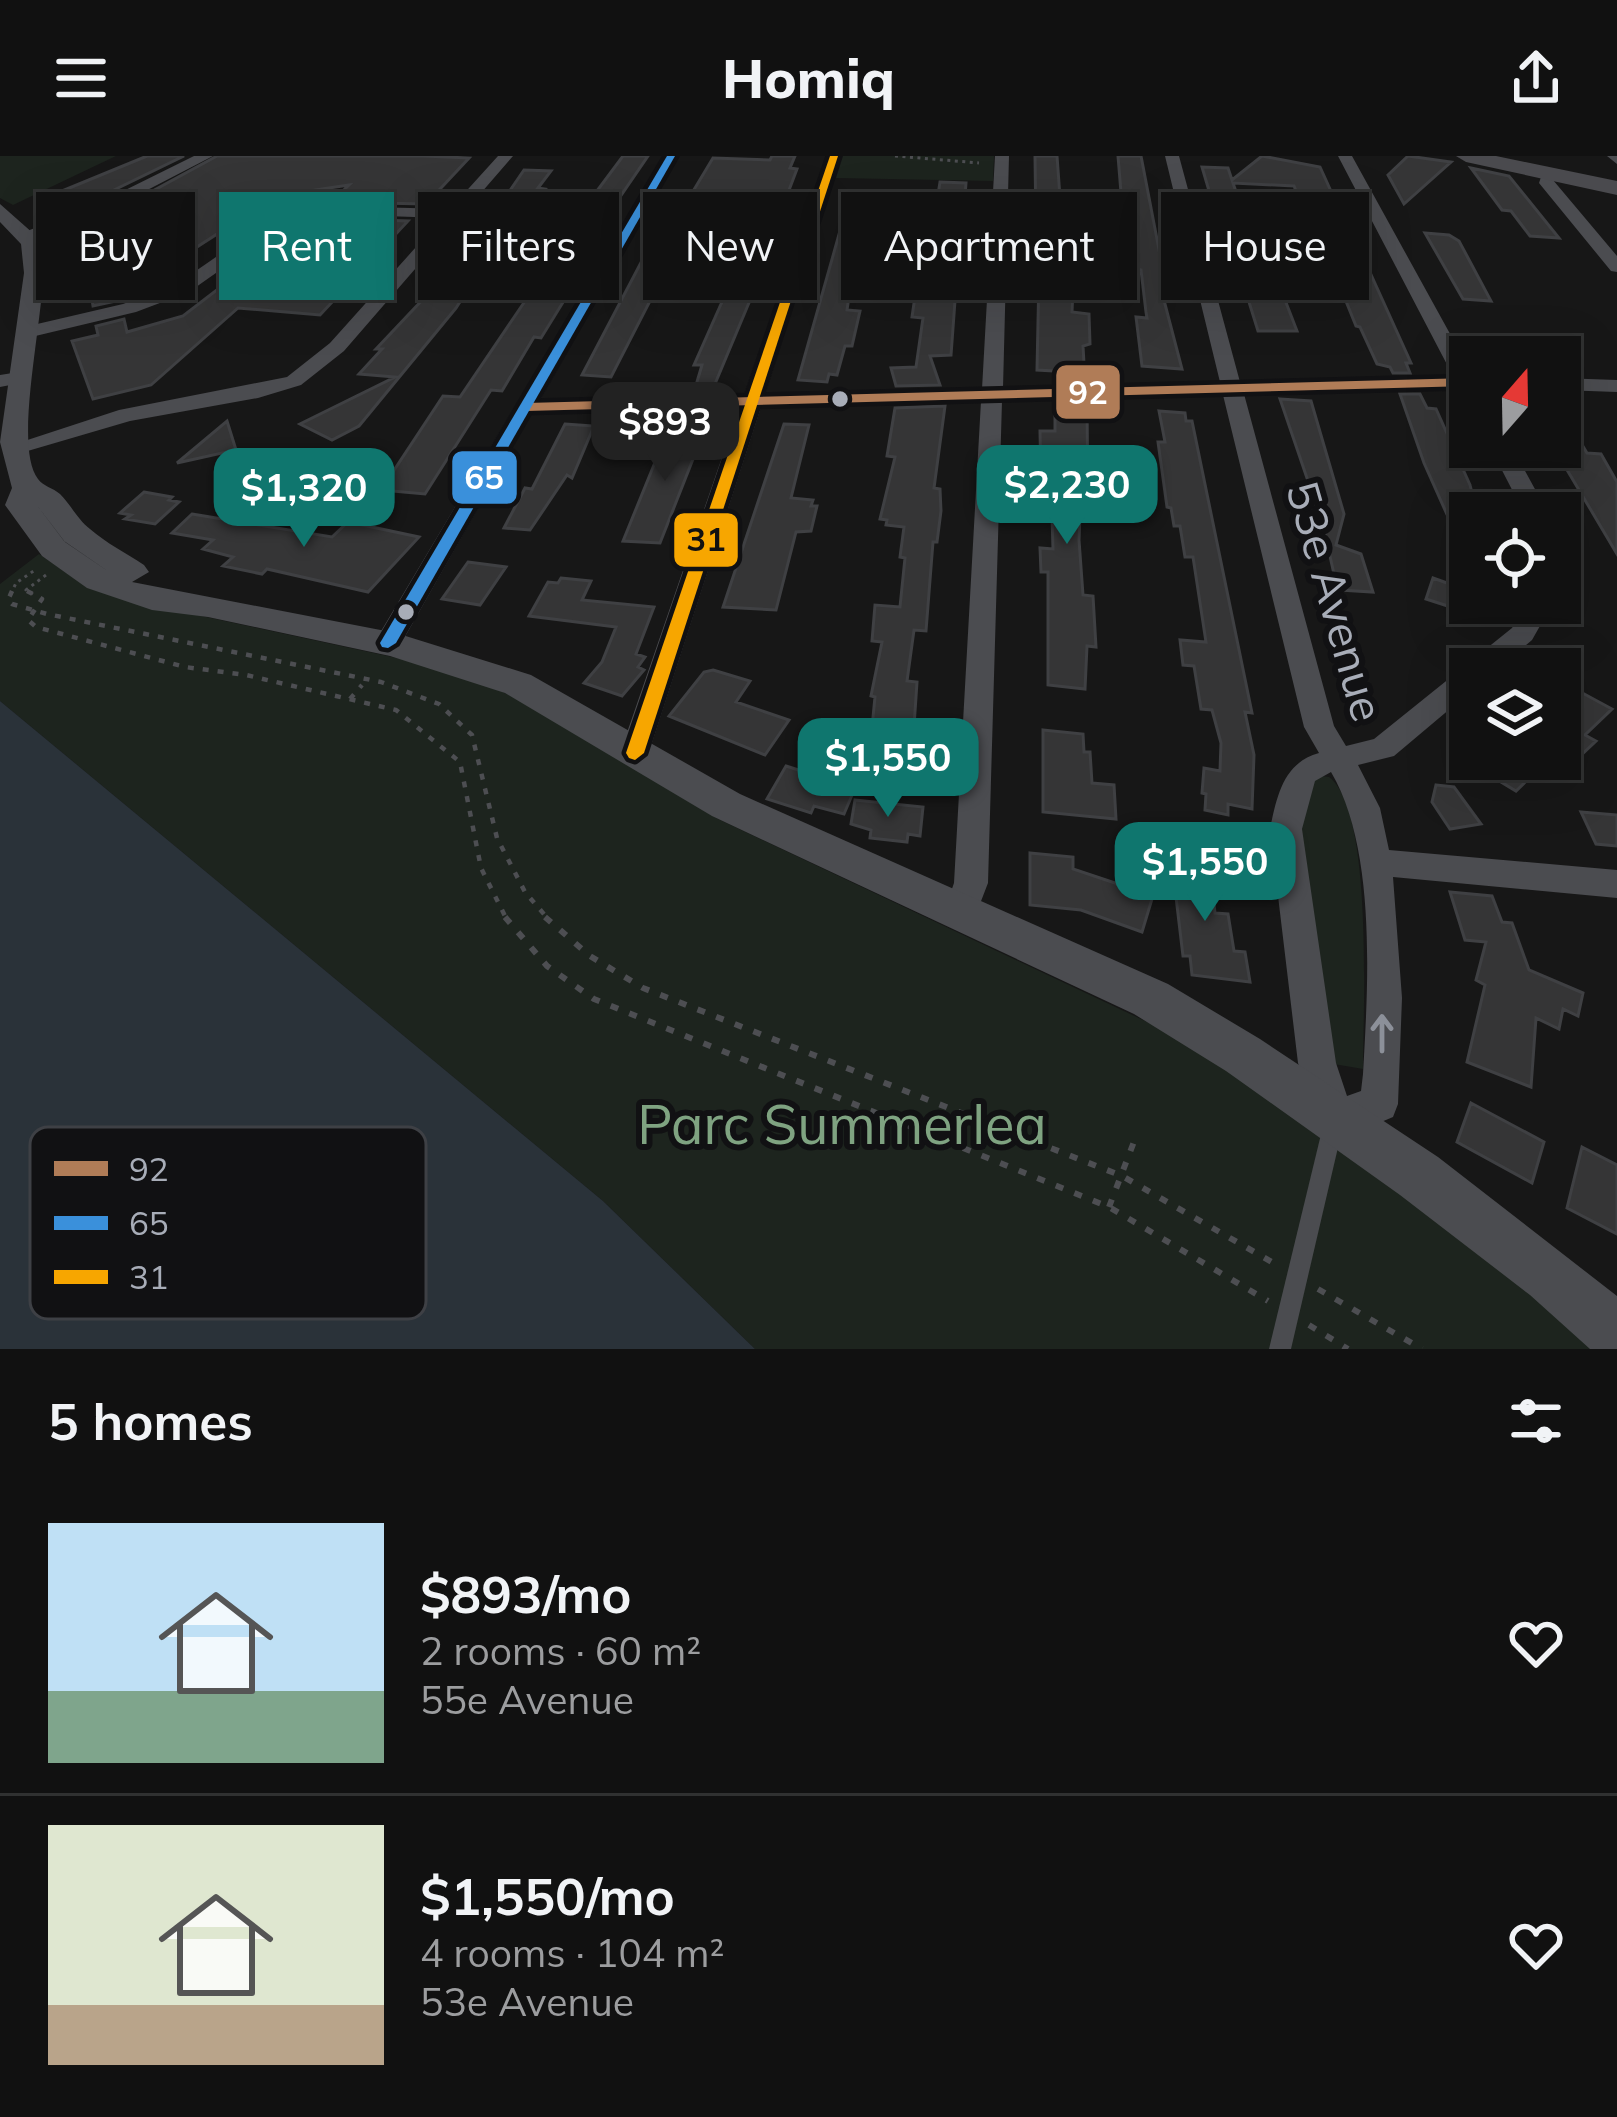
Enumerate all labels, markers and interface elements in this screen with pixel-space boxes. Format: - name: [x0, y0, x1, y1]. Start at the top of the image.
- text: Homiq: [722, 44, 895, 112]
- icon: menu: [48, 45, 114, 111]
- icon: share: [1503, 45, 1569, 111]
- chip: Buy: [36, 192, 195, 300]
- chip: Rent: [219, 192, 394, 300]
- chip: Filters: [418, 192, 619, 300]
- chip: New: [643, 192, 817, 300]
- chip: Apartment: [841, 192, 1137, 300]
- chip: House: [1161, 192, 1369, 300]
- north arrow: [1449, 336, 1581, 468]
- map controls: [1449, 336, 1581, 780]
- line badge: 92: [1054, 363, 1122, 421]
- text: 92: [1068, 371, 1108, 412]
- pin: $893: [594, 382, 736, 484]
- unlabelled marker: [829, 388, 851, 410]
- text: $893: [618, 396, 712, 445]
- pin: $2,230: [969, 445, 1165, 547]
- pin: $1,320: [206, 448, 402, 550]
- line badge: 65: [450, 449, 519, 506]
- text: 65: [464, 456, 504, 497]
- text: $2,230: [1004, 459, 1130, 508]
- text: $1,320: [241, 462, 367, 511]
- street label: 53e Avenue: [1275, 475, 1397, 727]
- button: locate: [1449, 492, 1581, 624]
- line badge: 31: [672, 511, 740, 569]
- text: 31: [686, 518, 726, 559]
- unlabelled marker: [395, 601, 417, 623]
- button: layers: [1449, 648, 1581, 780]
- pin: $1,550: [790, 718, 986, 820]
- text: $1,550: [825, 732, 951, 781]
- pin: $1,550: [1107, 822, 1303, 924]
- text: $1,550: [1142, 836, 1268, 885]
- one-way arrow: [1371, 1014, 1393, 1053]
- park label: Parc Summerlea: [637, 1090, 1047, 1158]
- legend: [30, 1127, 426, 1319]
- text: 92: [129, 1148, 169, 1189]
- text: 65: [129, 1202, 169, 1243]
- text: 31: [129, 1256, 169, 1297]
- icon: filters: [1503, 1388, 1569, 1454]
- text: 5 homes: [48, 1389, 253, 1453]
- text: $893/mo: [420, 1562, 632, 1626]
- icon: home: [144, 1571, 288, 1715]
- icon: heart: [1503, 1610, 1569, 1676]
- text: 2 rooms · 60 m²: [420, 1626, 701, 1675]
- text: 55e Avenue: [420, 1675, 634, 1724]
- text: $1,550/mo: [420, 1864, 675, 1928]
- icon: home: [144, 1873, 288, 2017]
- icon: heart: [1503, 1912, 1569, 1978]
- text: 4 rooms · 104 m²: [420, 1928, 724, 1977]
- text: 53e Avenue: [420, 1977, 634, 2026]

